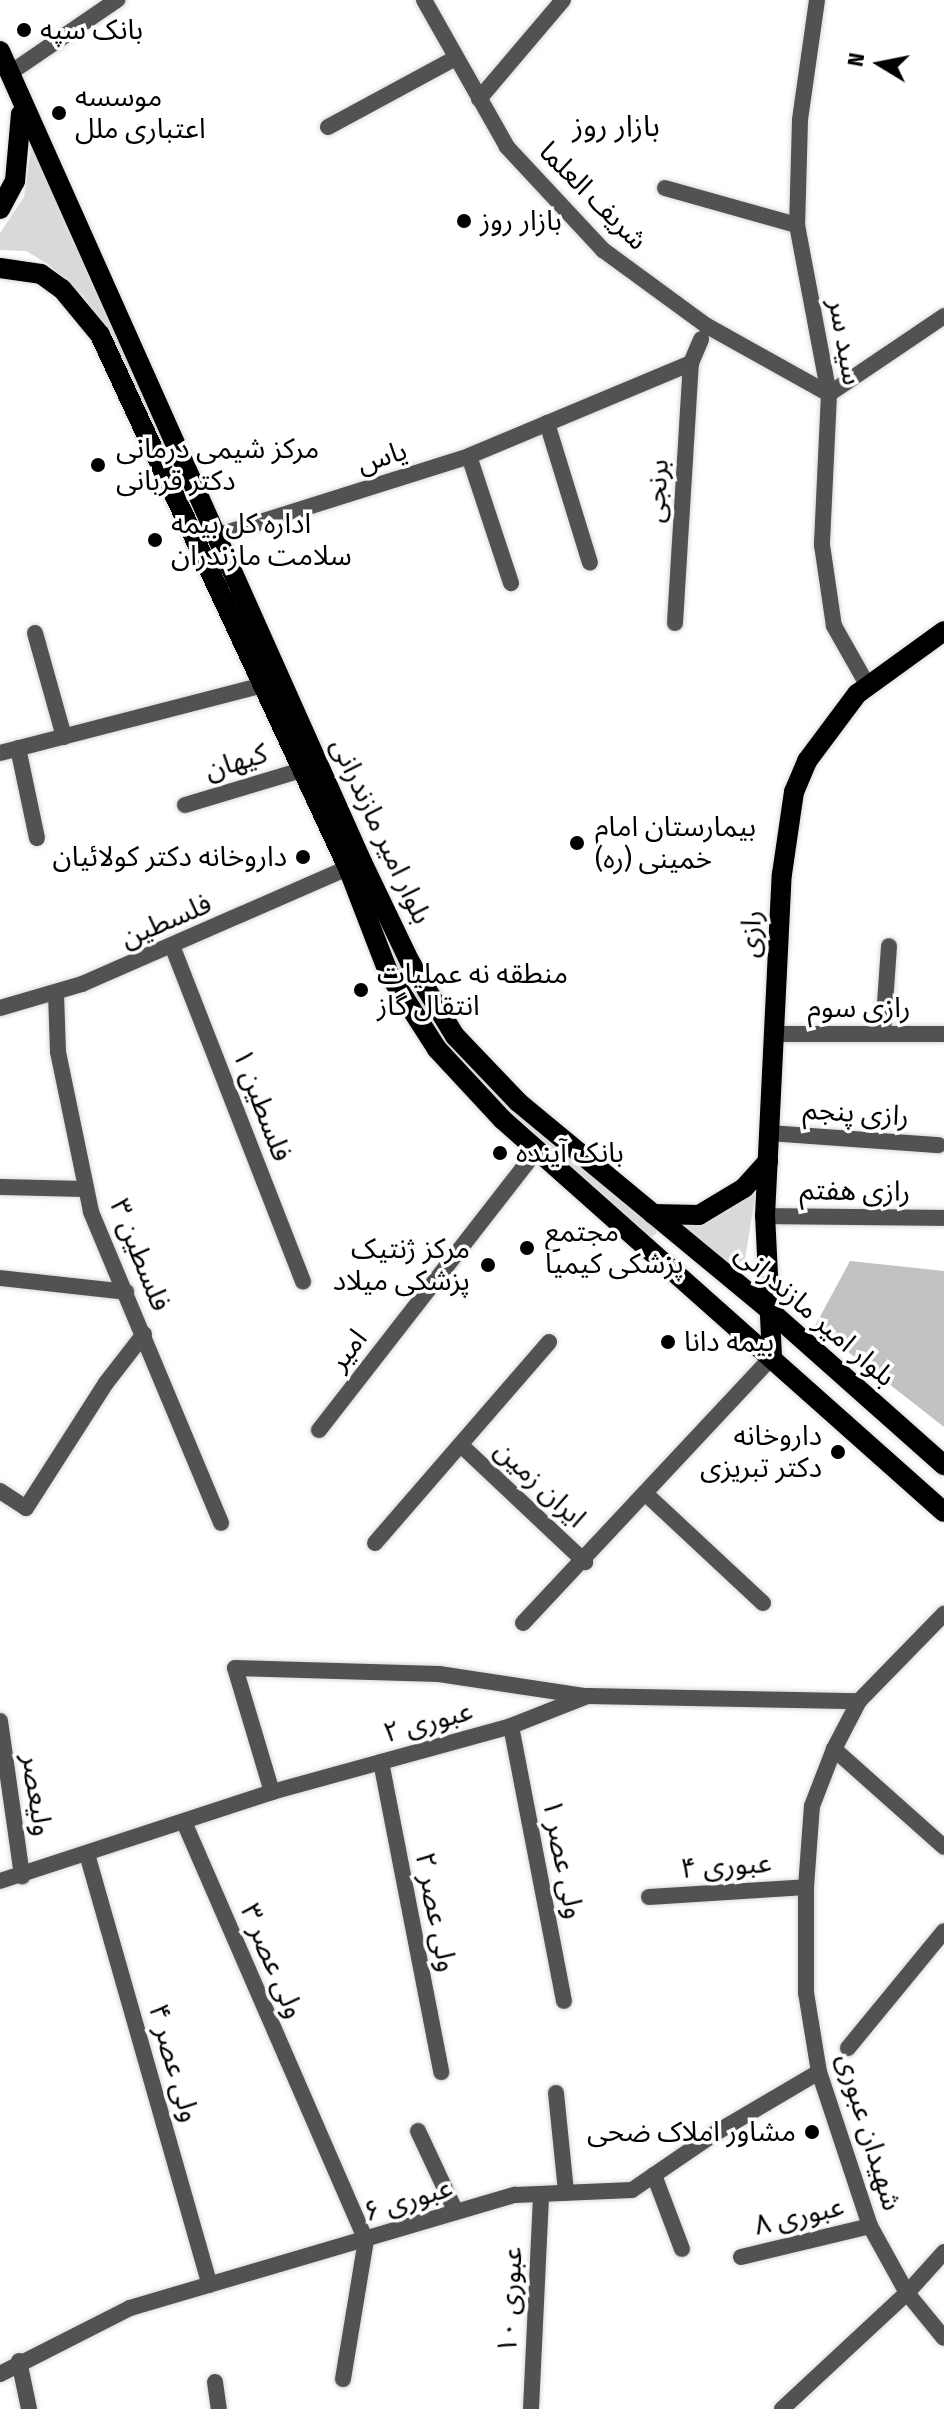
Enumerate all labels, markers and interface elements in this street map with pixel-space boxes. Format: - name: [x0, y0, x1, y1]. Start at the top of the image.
- place label: بانک سپه: [40, 13, 143, 47]
- marker: بانک سپه: [15, 21, 33, 39]
- north arrow: [840, 24, 920, 104]
- text: N: [841, 51, 870, 69]
- place label: موسسه اعتباری ملل: [75, 80, 206, 146]
- marker: موسسه اعتباری ملل: [50, 104, 68, 122]
- district label: بازار روز: [572, 108, 660, 144]
- street label: شریف العلما: [532, 135, 654, 257]
- place label: بازار روز: [480, 204, 562, 238]
- marker: بازار روز: [455, 212, 473, 230]
- street label: سید سر: [821, 296, 869, 388]
- place label: مرکز شیمی درمانی دکتر قربانی: [116, 432, 319, 498]
- street label: یاس: [353, 434, 411, 480]
- marker: مرکز شیمی درمانی دکتر قربانی: [87, 454, 109, 476]
- street label: برنجی: [638, 458, 676, 524]
- place label: اداره کل بیمه سلامت مازندران: [171, 507, 352, 573]
- marker: اداره کل بیمه سلامت مازندران: [146, 531, 164, 549]
- street label: بلوار امیر مازندرانی: [323, 733, 439, 929]
- street label: کیهان: [201, 737, 271, 787]
- place label: بیمارستان امام خمینی (ره): [595, 810, 756, 876]
- marker: بیمارستان امام خمینی (ره): [566, 832, 588, 854]
- place label: داروخانه دکتر کولائیان: [52, 840, 287, 874]
- marker: داروخانه دکتر کولائیان: [294, 848, 312, 866]
- street label: فلسطین: [115, 887, 217, 955]
- street label: رازی: [733, 909, 769, 959]
- place label: منطقه نه عملیات انتقال گاز: [377, 957, 568, 1023]
- marker: منطقه نه عملیات انتقال گاز: [352, 981, 370, 999]
- street label: رازی سوم: [807, 991, 911, 1025]
- street label: فلسطین ۱: [225, 1044, 299, 1166]
- street label: رازی پنجم: [802, 1093, 910, 1133]
- place label: بانک آینده: [516, 1136, 624, 1170]
- marker: بانک آینده: [491, 1144, 509, 1162]
- street label: رازی هفتم: [799, 1173, 911, 1209]
- street label: فلسطین ۳: [102, 1194, 178, 1316]
- place label: مجتمع پزشکی کیمیا: [545, 1215, 684, 1281]
- place label: مرکز ژنتیک پزشکی میلاد: [333, 1232, 470, 1298]
- street label: بلوار امیر مازندرانی: [728, 1236, 902, 1394]
- marker: مجتمع پزشکی کیمیا: [516, 1237, 538, 1259]
- marker: مرکز ژنتیک پزشکی میلاد: [477, 1254, 499, 1276]
- street label: امیر: [322, 1323, 374, 1377]
- place label: بیمه دانا: [684, 1325, 774, 1359]
- marker: بیمه دانا: [659, 1333, 677, 1351]
- place label: داروخانه دکتر تبریزی: [700, 1419, 822, 1485]
- street label: ایران زمین: [487, 1433, 593, 1535]
- marker: داروخانه دکتر تبریزی: [829, 1443, 847, 1461]
- street label: عبوری ۲: [380, 1694, 476, 1750]
- street label: ولیعصر: [15, 1752, 59, 1838]
- street label: ولی عصر ۱: [535, 1796, 591, 1922]
- street label: عبوری ۴: [679, 1846, 773, 1886]
- street label: ولی عصر ۲: [408, 1849, 464, 1975]
- street label: ولی عصر ۳: [233, 1899, 311, 2023]
- street label: ولی عصر ۴: [141, 2000, 207, 2126]
- street label: شهیدان عبوری: [829, 2049, 909, 2215]
- place label: مشاور املاک ضحی: [587, 2115, 796, 2149]
- marker: مشاور املاک ضحی: [803, 2123, 821, 2141]
- street label: عبوری ۶: [360, 2171, 456, 2229]
- street label: عبوری ۸: [751, 2189, 847, 2243]
- street label: عبوری ۱۰: [490, 2246, 530, 2354]

